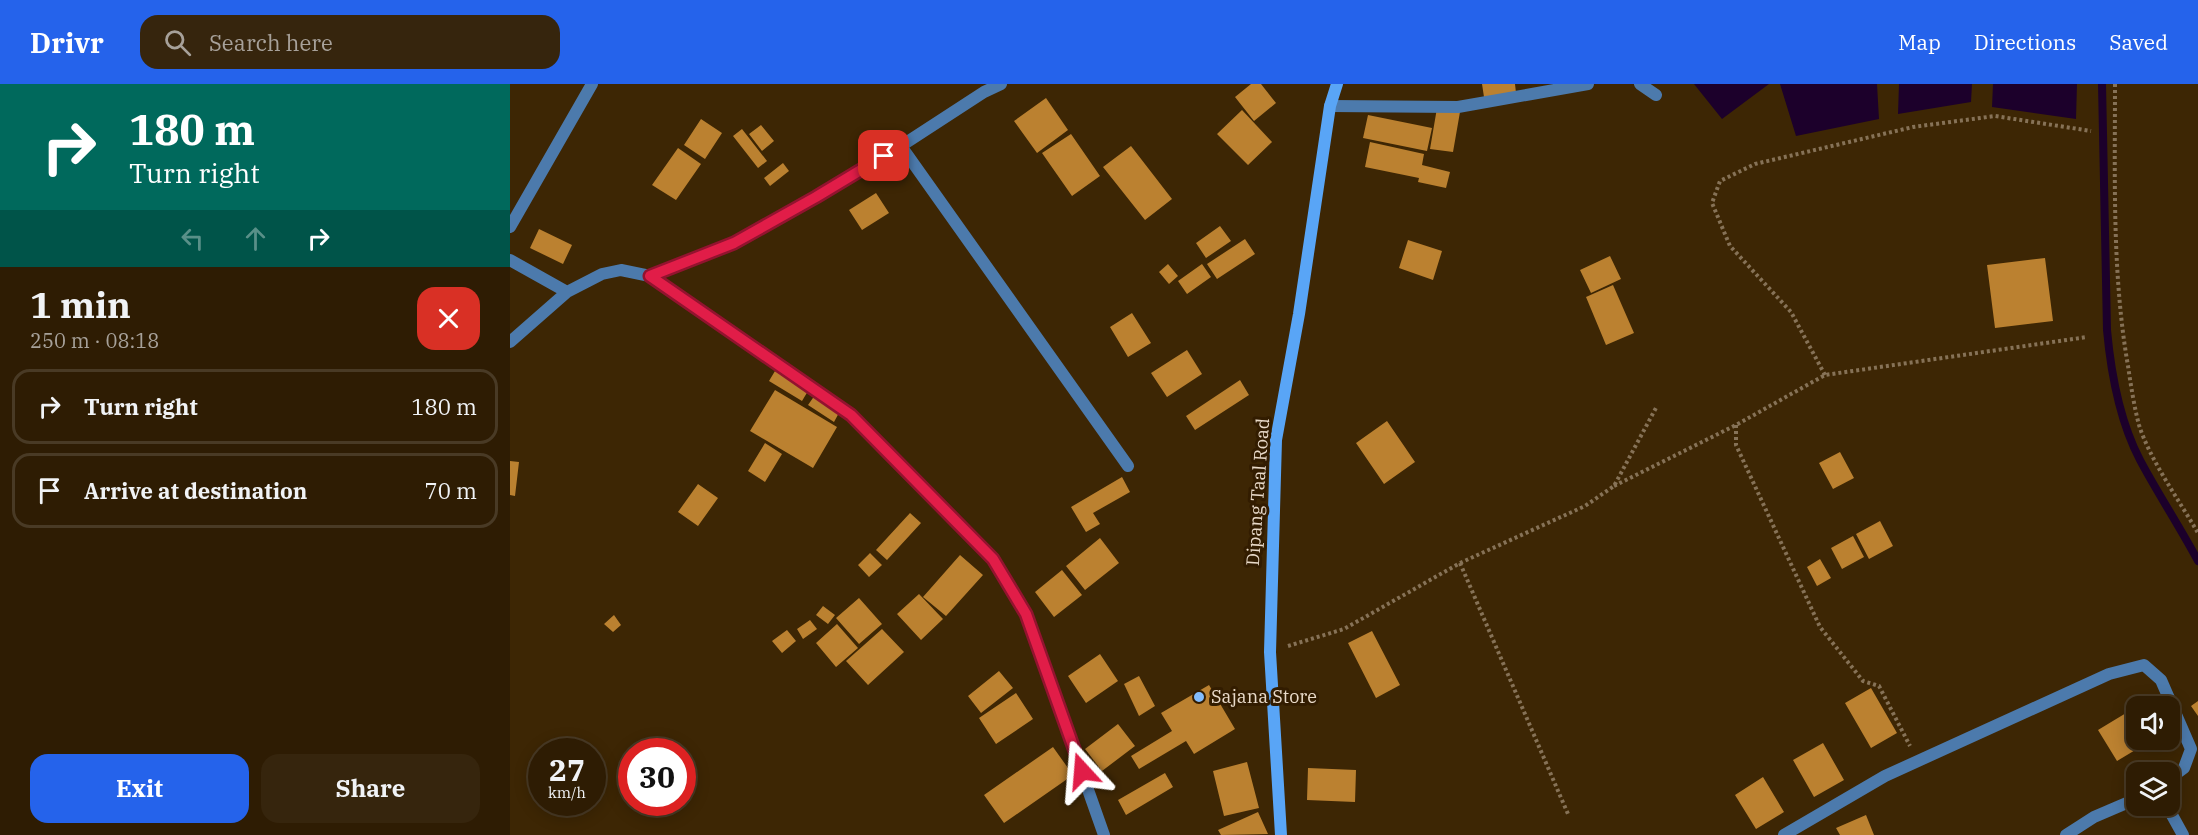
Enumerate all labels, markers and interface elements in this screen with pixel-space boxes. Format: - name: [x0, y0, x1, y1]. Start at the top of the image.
- search box: [140, 15, 560, 69]
- text: Drivr: [30, 24, 104, 61]
- icon: search: [161, 26, 194, 59]
- text: Search here: [209, 28, 333, 57]
- text: Map: [1898, 28, 1941, 56]
- text: Directions: [1974, 28, 2076, 56]
- text: Saved: [2109, 28, 2168, 56]
- text: 180 m: [129, 102, 255, 157]
- icon: right: [30, 108, 108, 186]
- pin: [858, 130, 909, 181]
- icon: arrive: [867, 139, 900, 172]
- text: Turn right: [129, 155, 260, 190]
- icon: left: [176, 222, 209, 255]
- icon: ahead: [239, 222, 272, 255]
- icon: right: [302, 222, 335, 255]
- text: 1 min: [30, 281, 131, 328]
- button: close: [417, 287, 480, 350]
- text: 250 m · 08:18: [30, 327, 159, 354]
- icon: right: [33, 390, 66, 423]
- text: Turn right: [84, 392, 198, 421]
- text: 180 m: [411, 392, 477, 421]
- street label: Dipang Taal Road: [1241, 417, 1274, 567]
- icon: arrive: [33, 474, 66, 507]
- text: Arrive at destination: [84, 476, 307, 505]
- text: 70 m: [425, 476, 477, 505]
- place label: Sajana Store: [1211, 685, 1317, 708]
- marker: Sajana Store: [1192, 690, 1206, 704]
- map controls: [2126, 696, 2180, 816]
- button: sound: [2126, 696, 2180, 750]
- speed limit sign: 30: [618, 738, 696, 816]
- position arrow: [1050, 739, 1114, 803]
- text: 27: [549, 750, 585, 789]
- button: Exit: [30, 754, 249, 823]
- button: Share: [261, 754, 480, 823]
- button: layers: [2126, 762, 2180, 816]
- text: km/h: [548, 783, 586, 802]

